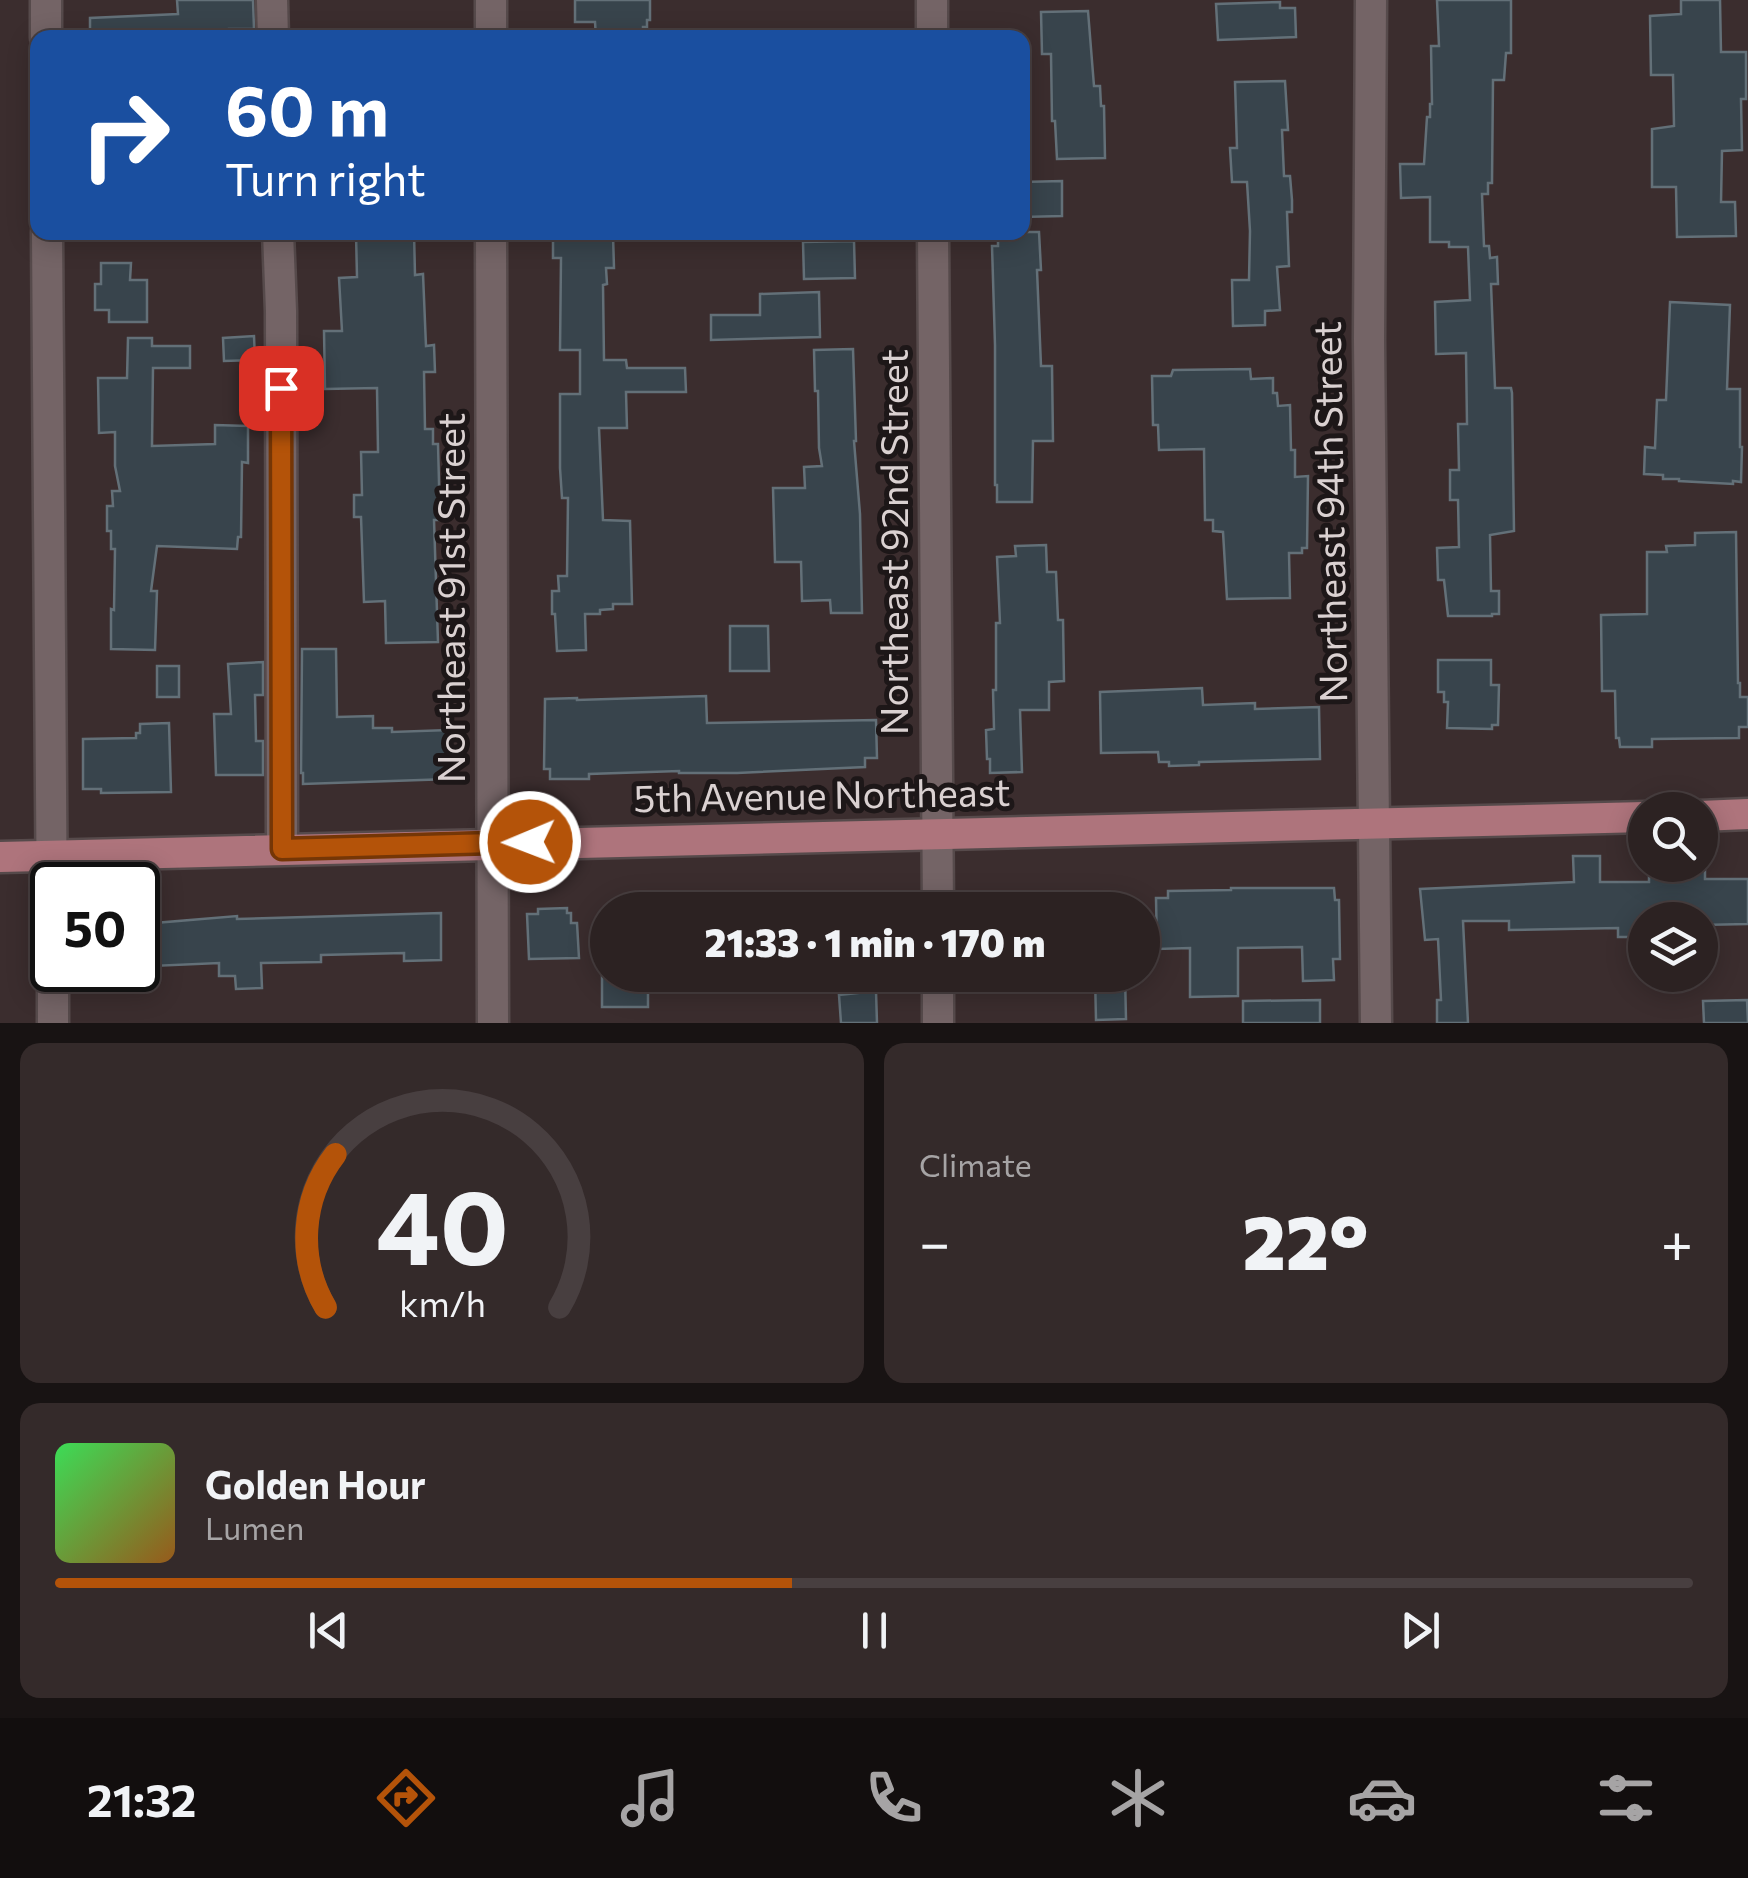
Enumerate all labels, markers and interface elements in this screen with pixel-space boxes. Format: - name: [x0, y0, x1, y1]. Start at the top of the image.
- text: 60 m: [225, 65, 389, 150]
- icon: right: [60, 70, 190, 200]
- text: Turn right: [225, 150, 426, 205]
- street label: Northeast 94th Street: [1302, 321, 1355, 703]
- pin: [239, 346, 324, 431]
- street label: Northeast 92nd Street: [869, 349, 916, 735]
- icon: arrive: [254, 361, 309, 416]
- street label: Northeast 91st Street: [426, 413, 473, 783]
- street label: 5th Avenue Northeast: [633, 767, 1011, 820]
- position arrow: [478, 790, 582, 894]
- map controls: [1628, 792, 1718, 992]
- button: search: [1628, 792, 1718, 882]
- speed limit sign: 50: [30, 862, 160, 992]
- button: layers: [1628, 902, 1718, 992]
- text: 21:33 · 1 min · 170 m: [705, 918, 1045, 965]
- text: Climate: [919, 1144, 1032, 1184]
- text: 40: [376, 1159, 508, 1286]
- text: 22°: [1242, 1194, 1369, 1285]
- text: −: [919, 1207, 950, 1274]
- text: +: [1661, 1207, 1693, 1274]
- text: km/h: [399, 1281, 485, 1324]
- text: Golden Hour: [205, 1460, 426, 1507]
- text: Lumen: [205, 1507, 304, 1547]
- icon: previous: [301, 1603, 356, 1658]
- icon: pause: [847, 1603, 902, 1658]
- icon: next: [1393, 1603, 1448, 1658]
- icon: directions: [371, 1763, 441, 1833]
- icon: music: [615, 1763, 685, 1833]
- icon: phone: [859, 1763, 929, 1833]
- icon: climate: [1103, 1763, 1173, 1833]
- icon: car: [1347, 1763, 1417, 1833]
- icon: filters: [1591, 1763, 1661, 1833]
- text: 21:32: [87, 1771, 196, 1826]

